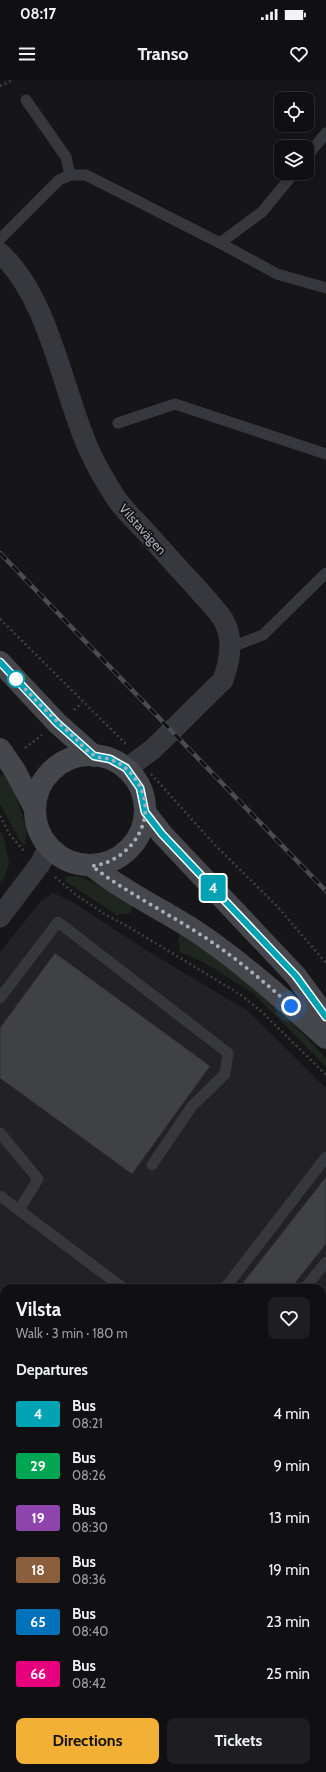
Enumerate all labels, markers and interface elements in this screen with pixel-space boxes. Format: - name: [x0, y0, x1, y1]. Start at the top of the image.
- text: 08:17: [20, 5, 56, 23]
- icon: menu: [16, 43, 38, 65]
- text: Transo: [137, 43, 189, 65]
- icon: heart: [288, 43, 310, 65]
- map controls: [274, 92, 314, 180]
- button: locate: [274, 92, 314, 132]
- button: layers: [274, 140, 314, 180]
- street label: Vilstavägen: [116, 500, 170, 558]
- unlabelled marker: [7, 670, 25, 688]
- line badge: 4: [200, 875, 226, 901]
- text: 4: [209, 879, 217, 897]
- your location: [281, 996, 301, 1016]
- button: heart: [268, 1297, 310, 1339]
- text: Vilsta: [16, 1298, 61, 1321]
- text: Walk · 3 min · 180 m: [16, 1325, 128, 1341]
- text: Departures: [16, 1361, 88, 1379]
- text: Bus: [72, 1397, 96, 1415]
- text: 4: [34, 1405, 42, 1423]
- text: 4 min: [273, 1405, 310, 1423]
- text: 08:21: [72, 1415, 103, 1431]
- text: Bus: [72, 1449, 96, 1467]
- text: 29: [30, 1457, 46, 1475]
- text: 9 min: [273, 1457, 310, 1475]
- text: 08:26: [72, 1467, 106, 1483]
- text: Bus: [72, 1501, 96, 1519]
- text: 19: [31, 1509, 45, 1527]
- text: 13 min: [269, 1509, 310, 1527]
- text: 08:30: [72, 1519, 108, 1535]
- text: Bus: [72, 1553, 96, 1571]
- text: 18: [31, 1561, 45, 1579]
- text: 19 min: [268, 1561, 310, 1579]
- text: 08:36: [72, 1571, 106, 1587]
- text: Bus: [72, 1605, 96, 1623]
- text: 65: [30, 1613, 46, 1631]
- text: 23 min: [266, 1613, 310, 1631]
- text: 08:40: [72, 1623, 108, 1639]
- text: Bus: [72, 1657, 96, 1675]
- text: 66: [30, 1665, 46, 1683]
- text: 25 min: [266, 1665, 310, 1683]
- text: 08:42: [72, 1675, 106, 1691]
- button: Directions: [16, 1718, 159, 1764]
- button: Tickets: [167, 1718, 310, 1764]

